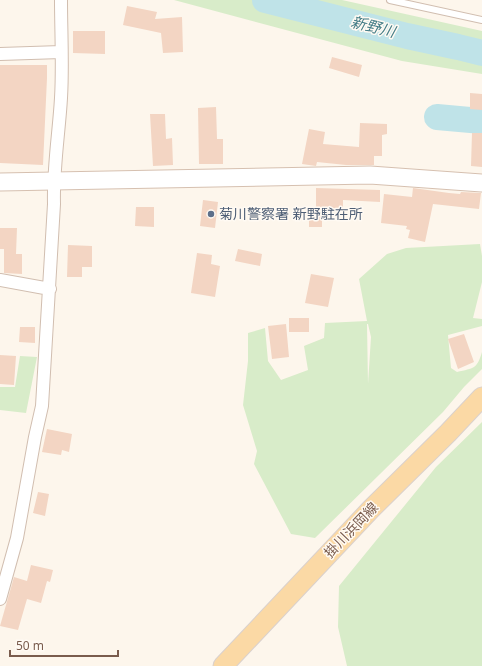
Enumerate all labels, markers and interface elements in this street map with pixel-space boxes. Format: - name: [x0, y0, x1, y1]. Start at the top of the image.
- water label: 新野川: [349, 11, 399, 42]
- place label: 菊川警察署 新野駐在所: [219, 204, 363, 223]
- marker: 菊川警察署 新野駐在所: [206, 209, 216, 219]
- street label: 掛川浜岡線: [319, 498, 382, 561]
- scale bar: [10, 632, 118, 658]
- text: 50 m: [16, 637, 44, 654]

